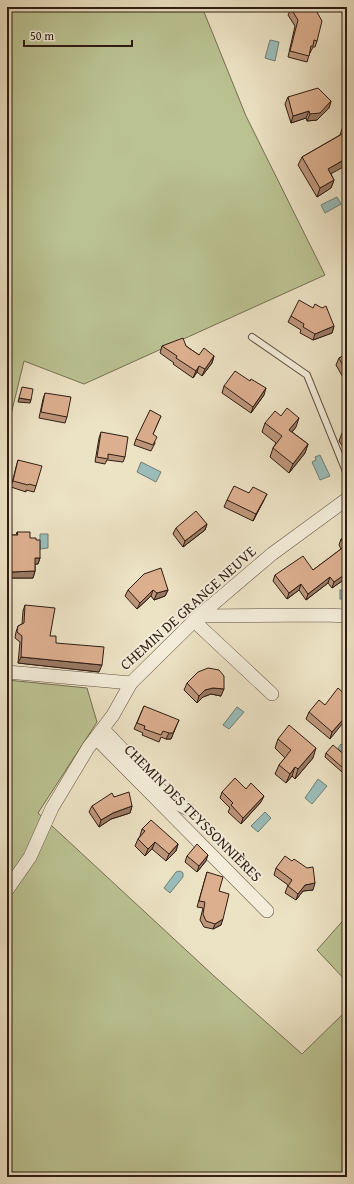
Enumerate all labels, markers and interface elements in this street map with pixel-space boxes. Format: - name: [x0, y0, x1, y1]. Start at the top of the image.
- scale bar: [24, 22, 132, 48]
- text: 50 m: [30, 27, 54, 44]
- street label: CHEMIN DE GRANGE NEUVE: [115, 540, 261, 674]
- street label: CHEMIN DES TEYSSONNIÈRES: [120, 739, 267, 886]

